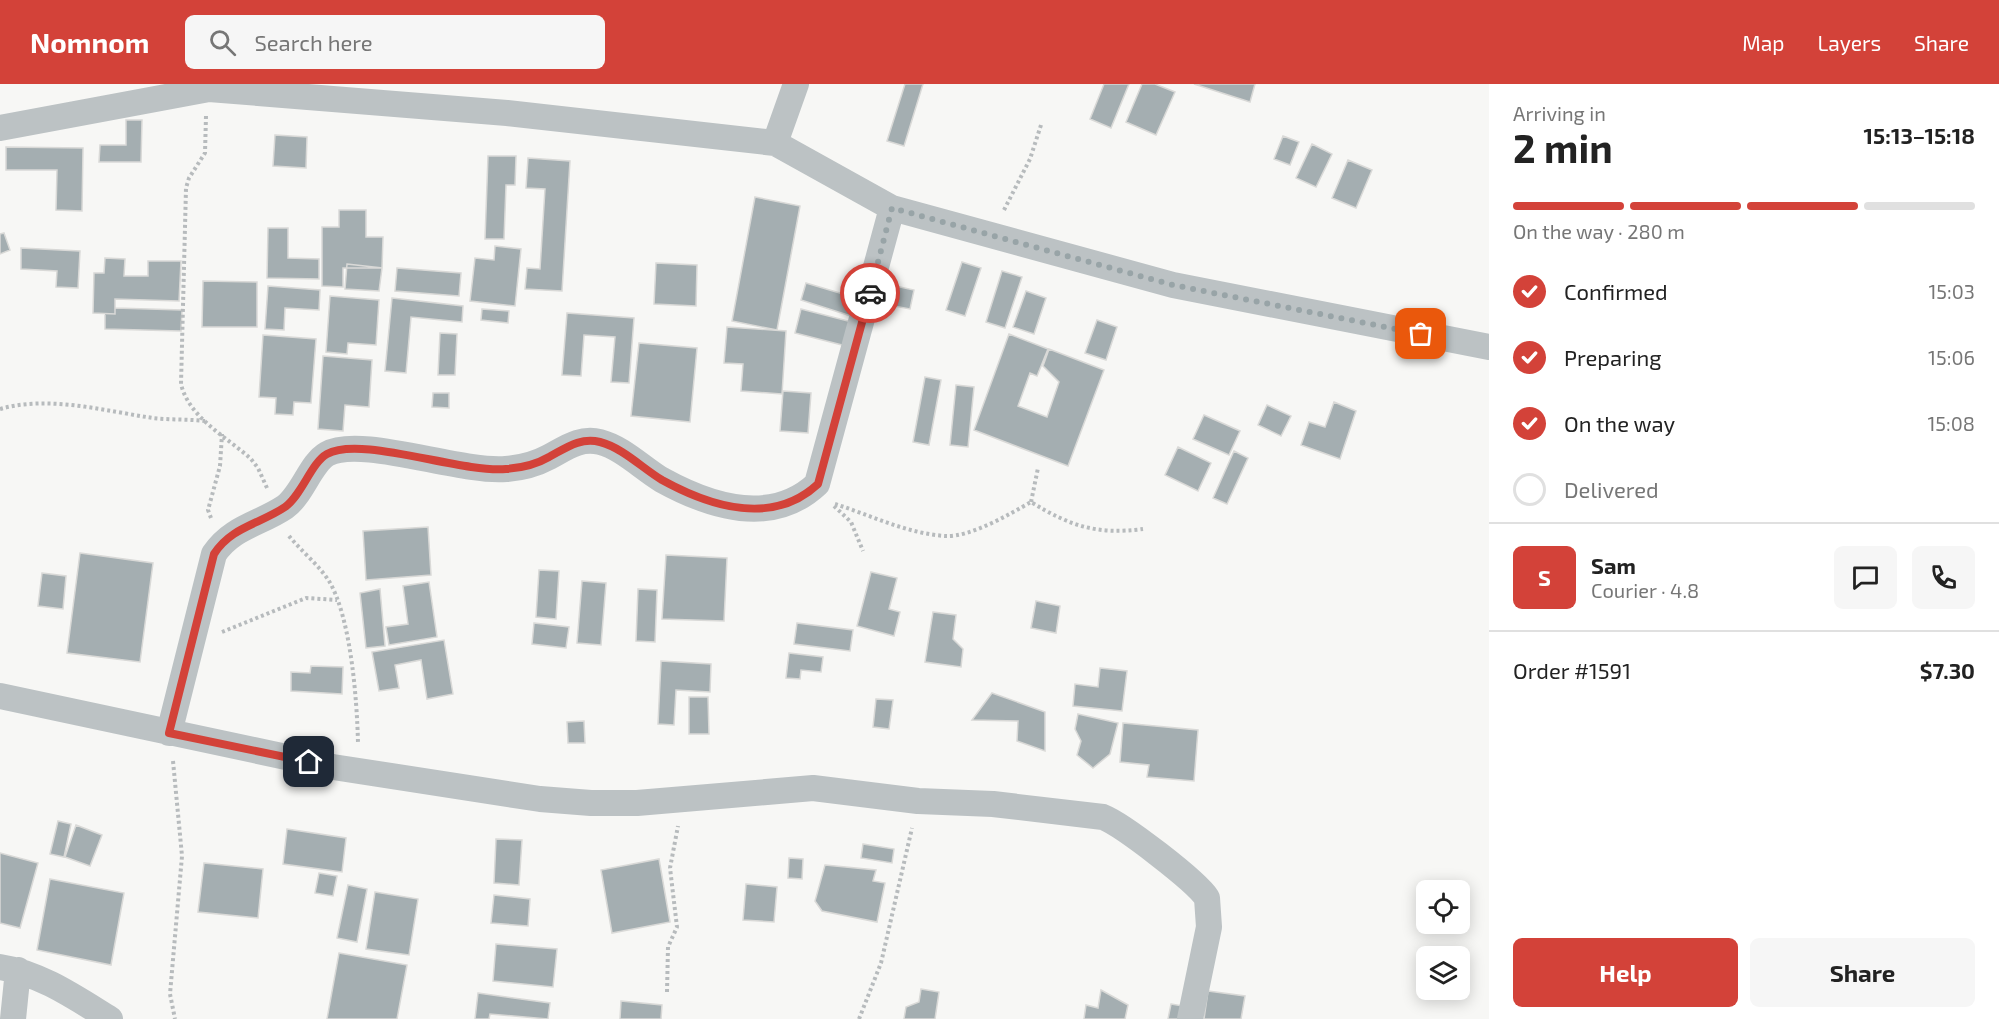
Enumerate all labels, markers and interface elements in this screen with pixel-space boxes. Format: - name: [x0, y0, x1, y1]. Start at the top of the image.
- search box: [185, 15, 605, 69]
- text: Nomnom: [30, 25, 149, 59]
- icon: search: [206, 26, 239, 59]
- text: Search here: [254, 29, 373, 55]
- text: Map: [1742, 30, 1784, 55]
- text: Layers: [1817, 30, 1881, 55]
- text: Share: [1914, 30, 1969, 55]
- text: Arriving in: [1513, 101, 1606, 125]
- text: 15:13–15:18: [1864, 122, 1975, 148]
- text: 2 min: [1513, 124, 1613, 171]
- text: On the way · 280 m: [1513, 219, 1685, 243]
- courier: [840, 263, 900, 323]
- icon: check: [1513, 275, 1546, 308]
- icon: car: [854, 277, 887, 310]
- text: Confirmed: [1564, 278, 1668, 304]
- text: 15:03: [1928, 279, 1975, 303]
- pin: [1395, 308, 1446, 359]
- icon: bag: [1404, 317, 1437, 350]
- icon: check: [1513, 341, 1546, 374]
- text: Preparing: [1564, 344, 1662, 370]
- text: 15:06: [1928, 345, 1975, 369]
- icon: check: [1513, 407, 1546, 440]
- text: On the way: [1564, 410, 1675, 436]
- text: 15:08: [1927, 411, 1975, 435]
- text: Delivered: [1564, 476, 1659, 502]
- button: chat: [1834, 546, 1897, 609]
- button: phone: [1912, 546, 1975, 609]
- text: Sam: [1591, 552, 1636, 578]
- text: S: [1538, 564, 1551, 590]
- text: Courier · 4.8: [1591, 578, 1699, 602]
- text: Order #1591: [1513, 657, 1631, 683]
- text: $7.30: [1920, 657, 1975, 683]
- pin: [283, 736, 334, 787]
- icon: home: [292, 745, 325, 778]
- map controls: [1416, 880, 1470, 1000]
- button: locate: [1416, 880, 1470, 934]
- button: Help: [1513, 938, 1738, 1007]
- button: Share: [1750, 938, 1975, 1007]
- button: layers: [1416, 946, 1470, 1000]

